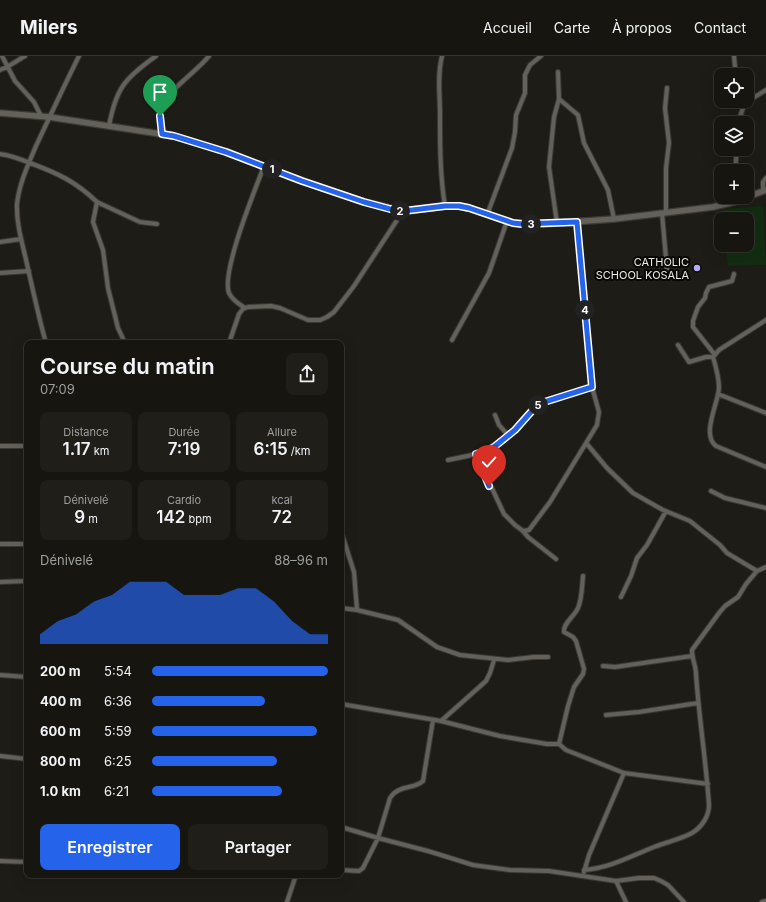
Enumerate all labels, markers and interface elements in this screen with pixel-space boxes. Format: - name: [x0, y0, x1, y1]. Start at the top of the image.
- text: Milers: [20, 16, 78, 39]
- text: Accueil: [483, 19, 532, 36]
- text: Carte: [554, 19, 590, 36]
- text: À propos: [612, 19, 672, 36]
- text: Contact: [694, 19, 746, 36]
- map controls: [714, 68, 754, 252]
- button: locate: [714, 68, 754, 108]
- pin: [143, 75, 177, 116]
- icon: arrive: [149, 81, 171, 103]
- button: layers: [714, 116, 754, 156]
- pin: 1: [262, 159, 282, 179]
- text: 1: [270, 162, 274, 176]
- button: +: [714, 164, 754, 204]
- pin: 2: [390, 201, 410, 221]
- text: 2: [397, 204, 403, 218]
- button: −: [714, 212, 754, 252]
- pin: 3: [521, 214, 541, 234]
- text: 3: [527, 217, 535, 231]
- place label: CATHOLIC SCHOOL KOSALA: [596, 255, 689, 282]
- marker: CATHOLIC SCHOOL KOSALA: [692, 263, 702, 273]
- pin: 4: [575, 300, 595, 320]
- text: 4: [581, 303, 589, 317]
- text: Course du matin: [40, 353, 215, 379]
- button: share: [286, 353, 328, 395]
- text: 07:09: [40, 381, 75, 397]
- pin: 5: [528, 395, 548, 415]
- text: 5: [534, 398, 542, 412]
- text: Distance: [63, 425, 109, 439]
- text: Durée: [168, 425, 200, 439]
- text: Allure: [267, 425, 297, 439]
- text: 1.17: [63, 439, 91, 459]
- text: 7:19: [168, 439, 200, 459]
- text: 6:15: [254, 439, 288, 459]
- text: km: [91, 444, 109, 458]
- text: /km: [288, 444, 310, 458]
- pin: [472, 445, 506, 486]
- icon: check: [478, 451, 500, 473]
- text: Dénivelé: [64, 493, 108, 507]
- text: Cardio: [167, 493, 201, 507]
- text: kcal: [271, 493, 293, 507]
- text: 9: [74, 507, 85, 527]
- text: 142: [156, 507, 185, 527]
- text: 72: [272, 507, 292, 527]
- text: m: [85, 512, 98, 526]
- text: bpm: [185, 512, 212, 526]
- text: Dénivelé: [40, 552, 93, 568]
- text: 88–96 m: [274, 552, 328, 568]
- text: 200 m: [40, 663, 81, 679]
- text: 5:54: [104, 663, 132, 679]
- text: 400 m: [40, 693, 81, 709]
- text: 6:36: [104, 693, 132, 709]
- text: 600 m: [40, 723, 81, 739]
- text: 5:59: [104, 723, 132, 739]
- text: 800 m: [40, 753, 81, 769]
- text: 6:25: [104, 753, 132, 769]
- text: 1.0 km: [40, 783, 81, 799]
- text: 6:21: [104, 783, 129, 799]
- button: Enregistrer: [40, 824, 180, 870]
- button: Partager: [188, 824, 328, 870]

